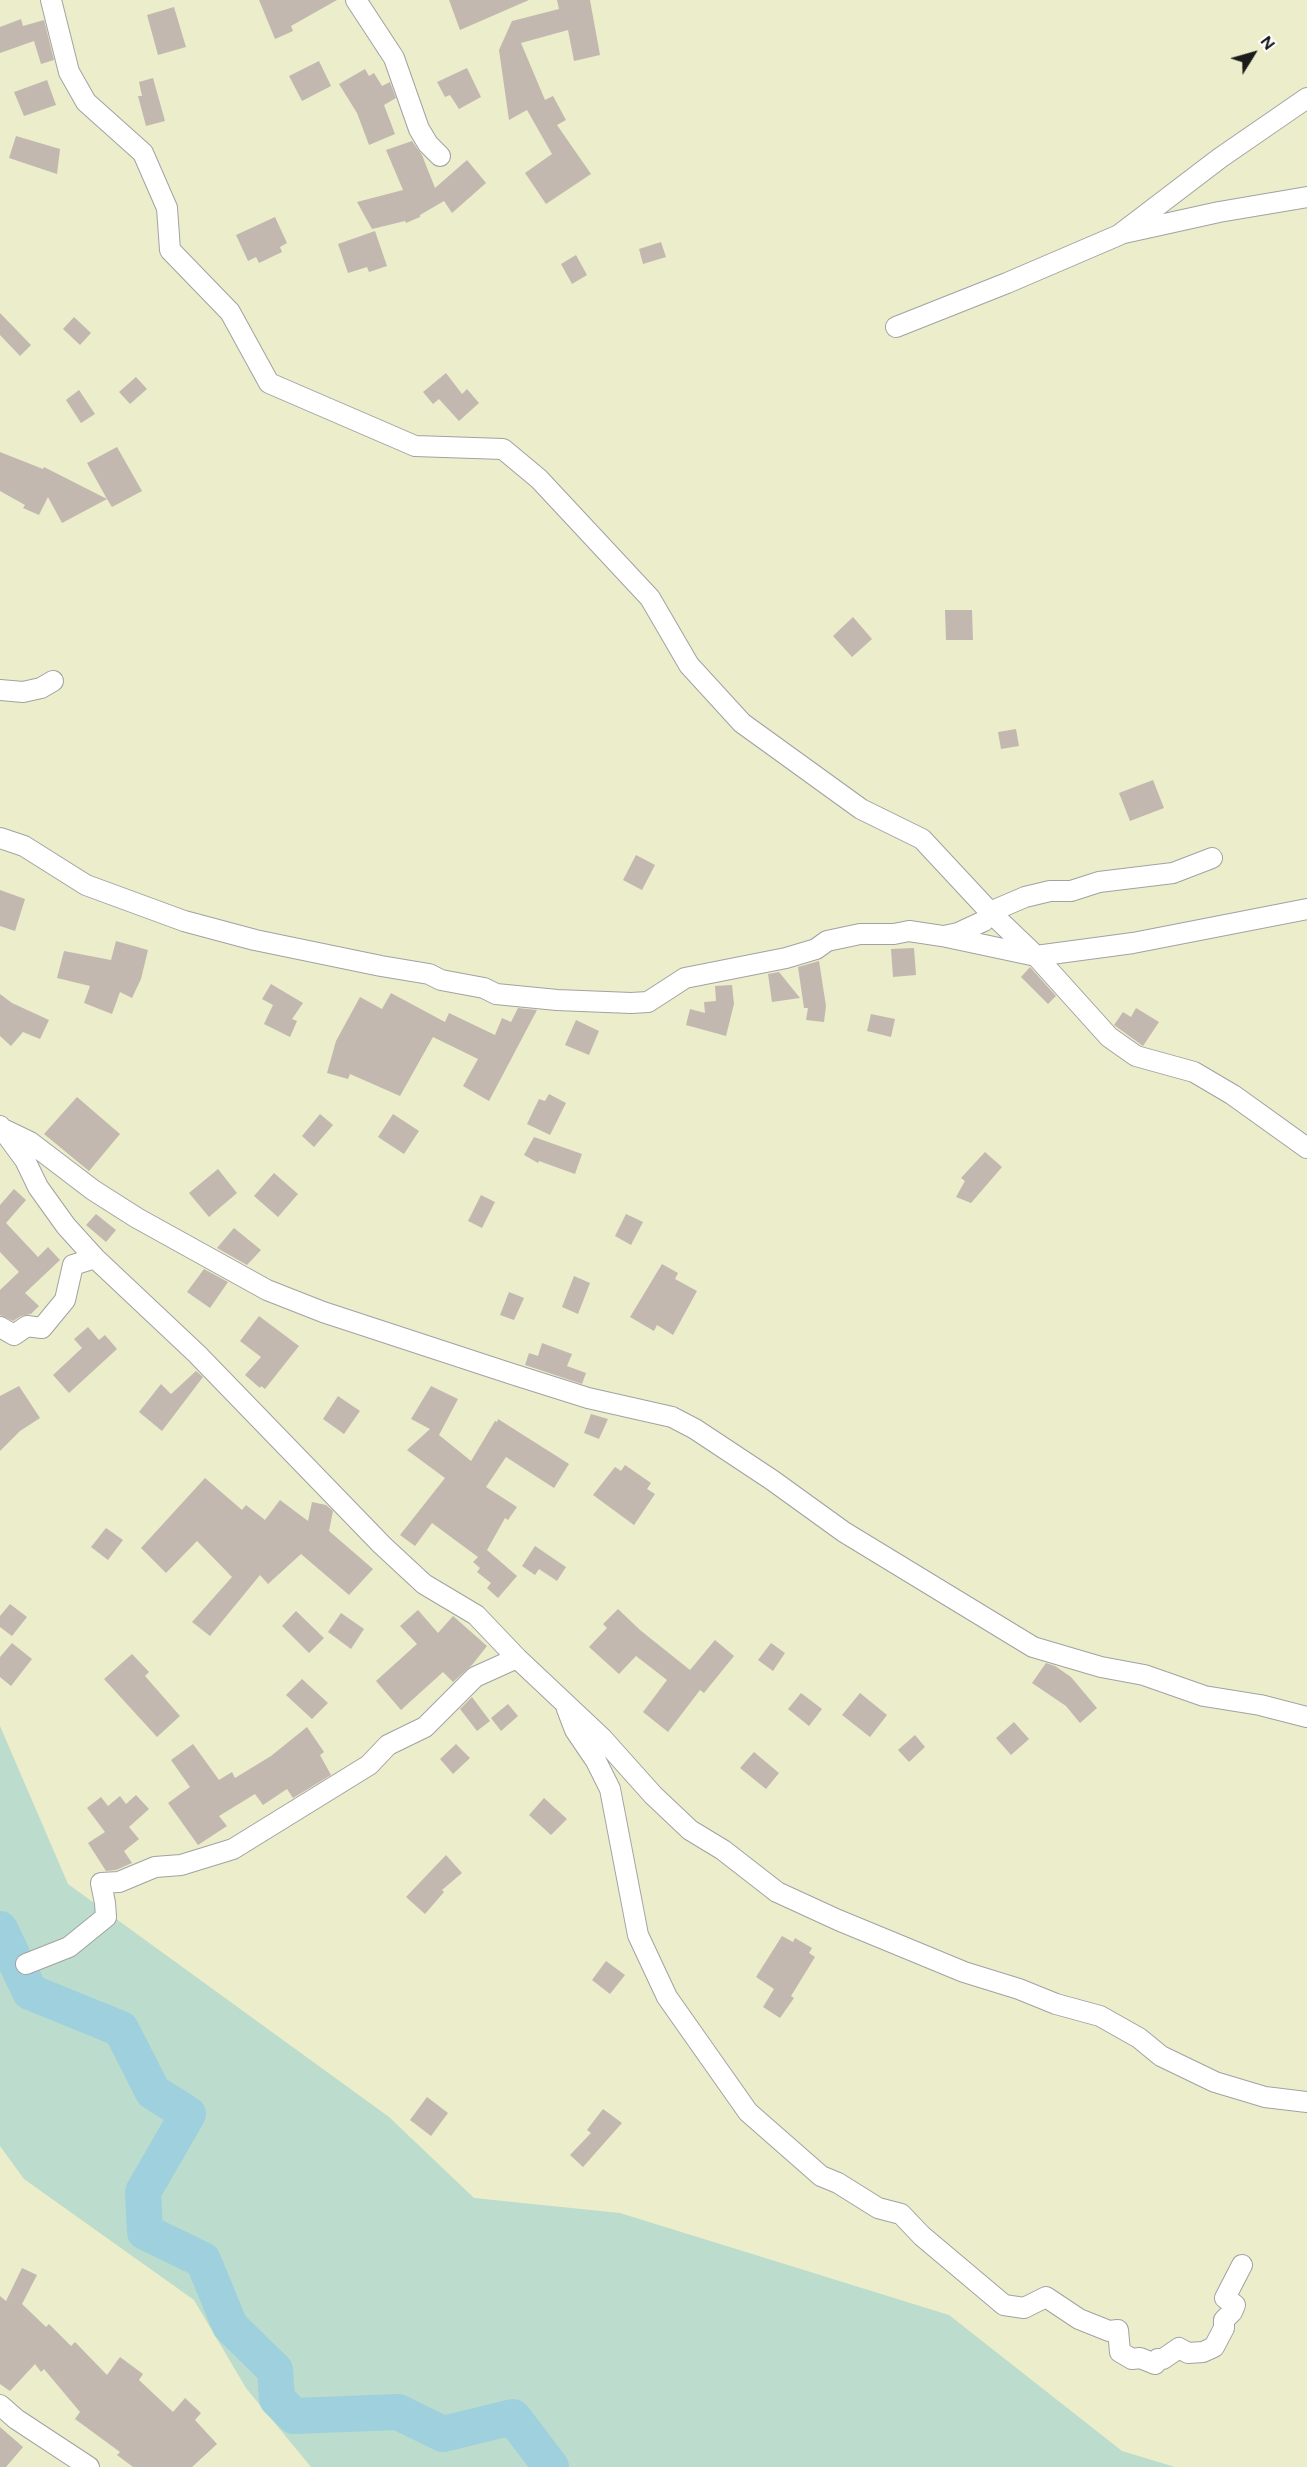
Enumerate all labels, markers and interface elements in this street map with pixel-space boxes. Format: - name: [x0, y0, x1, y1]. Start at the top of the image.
- north arrow: [1223, 24, 1283, 84]
- text: N: [1256, 32, 1279, 54]

